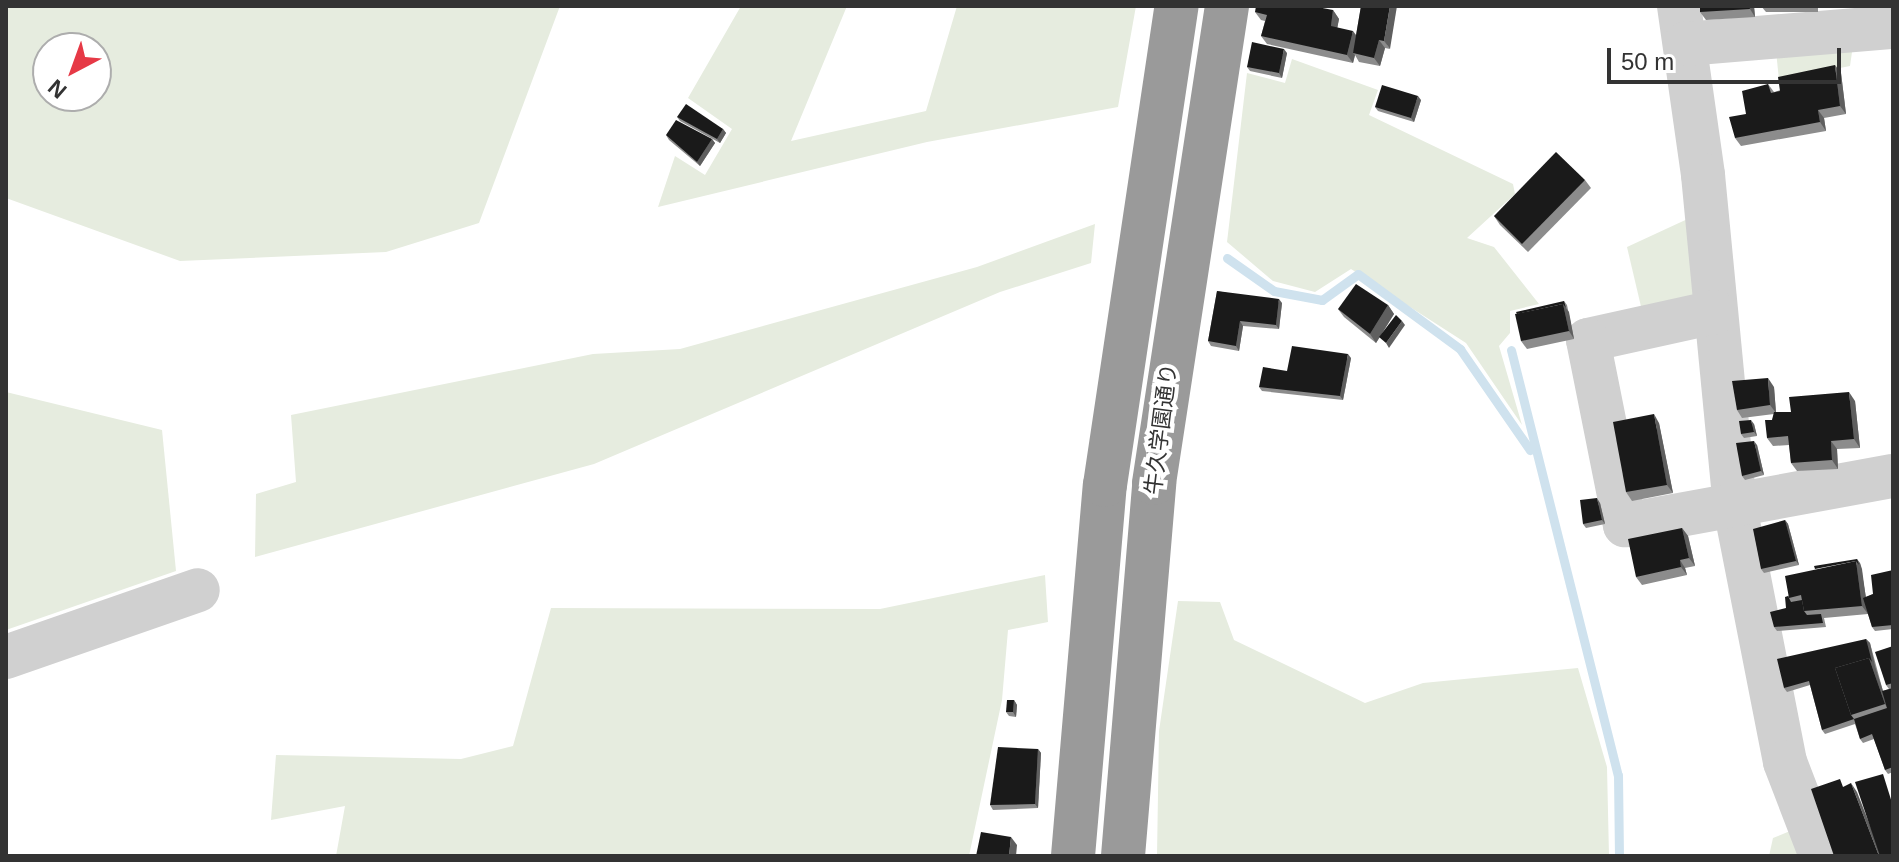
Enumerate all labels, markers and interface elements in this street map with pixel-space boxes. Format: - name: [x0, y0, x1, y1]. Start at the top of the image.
- north arrow: [32, 32, 112, 112]
- scale bar: [1611, 32, 1845, 82]
- text: 50 m: [1621, 48, 1674, 75]
- text: N: [43, 74, 71, 104]
- street label: 牛久学園通り: [1140, 362, 1182, 496]

